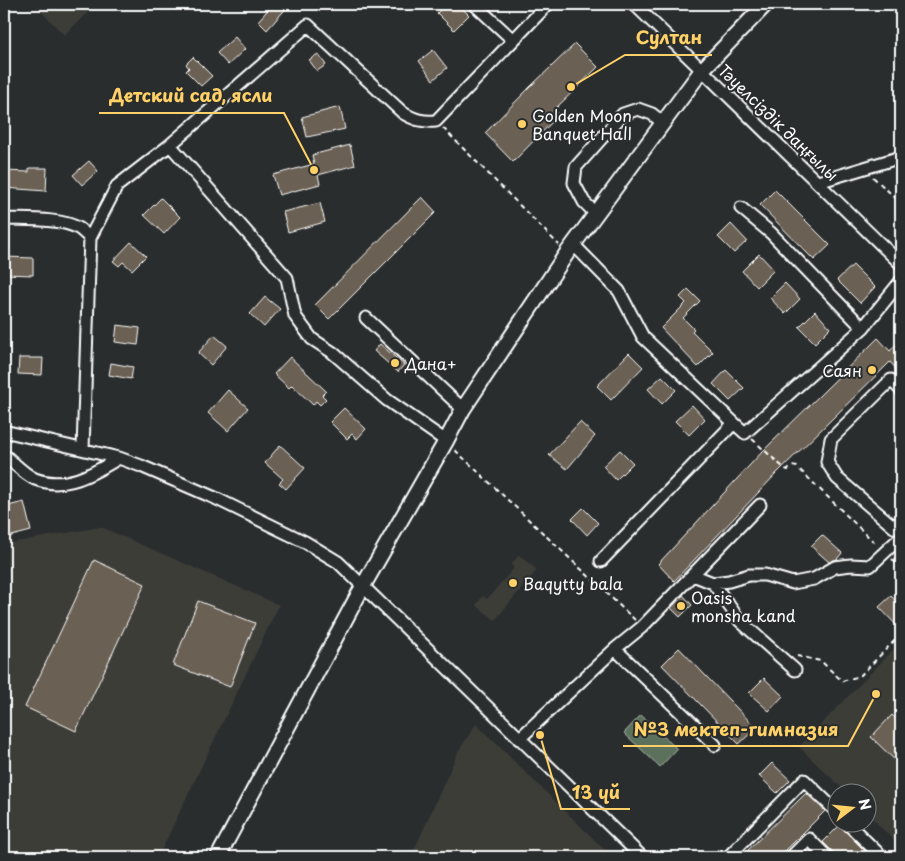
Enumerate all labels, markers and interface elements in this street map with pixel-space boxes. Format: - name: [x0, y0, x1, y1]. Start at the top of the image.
- callout: Султан: [625, 22, 712, 55]
- text: Султан: [636, 23, 702, 50]
- street label: Тәуелсіздік даңғылы: [714, 58, 844, 186]
- callout: Детский сад, ясли: [99, 80, 284, 113]
- text: Детский сад, ясли: [108, 81, 273, 108]
- place label: Golden Moon Banquet Hall: [532, 103, 632, 145]
- marker: Golden Moon Banquet Hall: [516, 118, 528, 130]
- place label: Дана+: [404, 351, 457, 375]
- marker: Дана+: [389, 357, 401, 369]
- place label: Саян: [822, 358, 862, 382]
- marker: Саян: [866, 364, 878, 376]
- place label: Baqytty bala: [523, 571, 623, 595]
- marker: Baqytty bala: [507, 577, 519, 589]
- place label: Oasis monsha kand: [691, 585, 796, 627]
- marker: Oasis monsha kand: [675, 600, 687, 612]
- callout: №3 мектеп-гимназия: [623, 713, 848, 746]
- text: №3 мектеп-гимназия: [634, 715, 838, 742]
- callout: 13 үй: [561, 776, 630, 809]
- text: 13 үй: [572, 778, 620, 805]
- north arrow: [828, 784, 878, 834]
- text: N: [853, 796, 877, 813]

